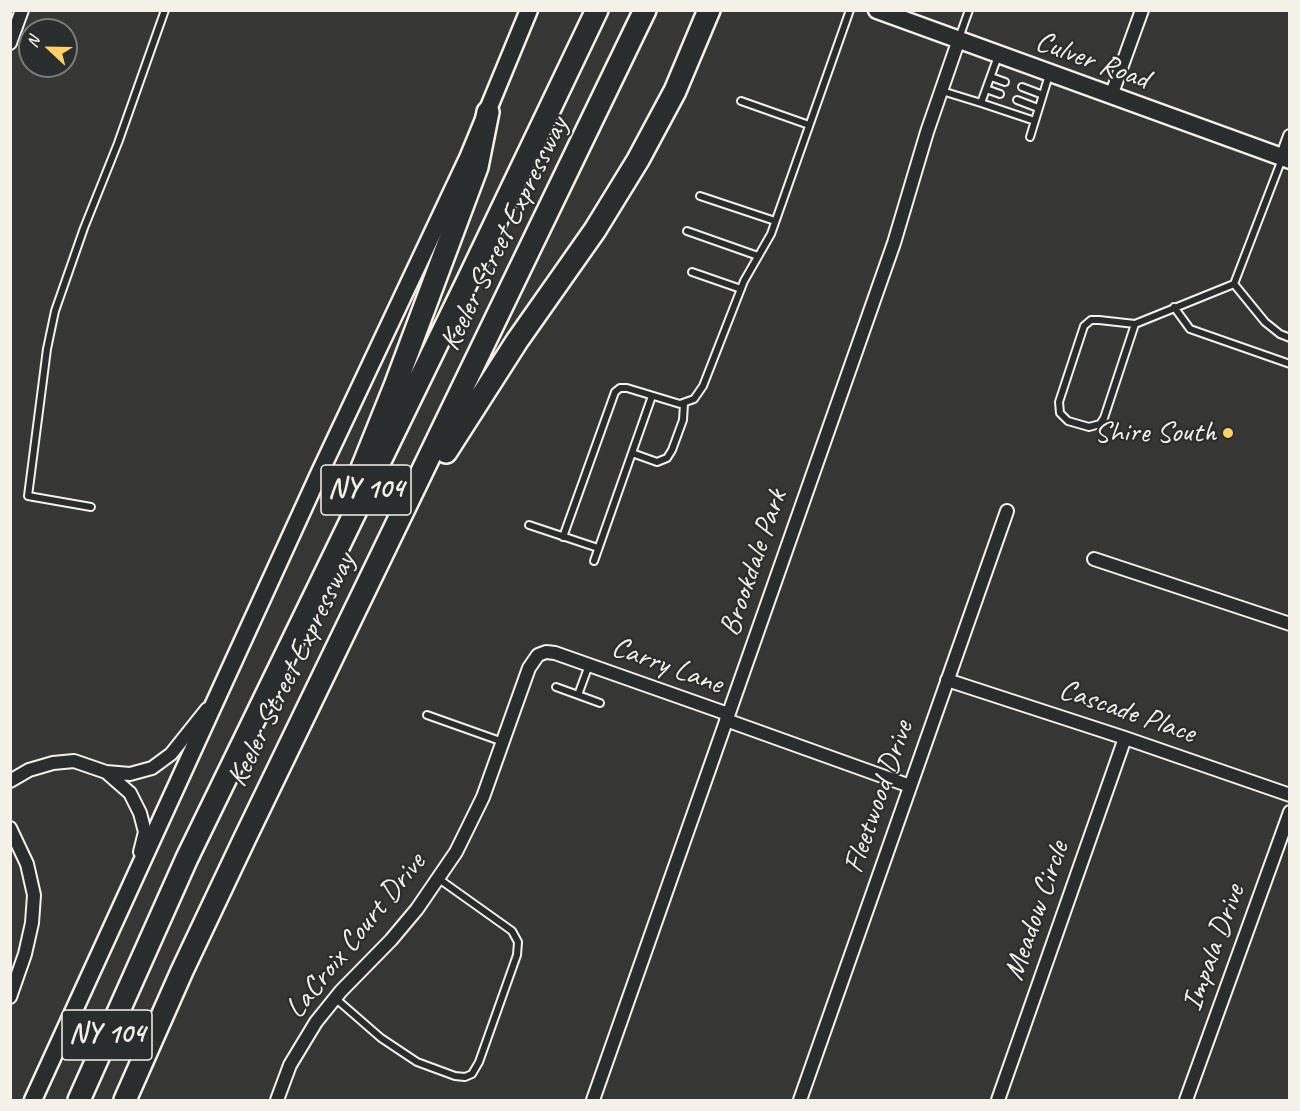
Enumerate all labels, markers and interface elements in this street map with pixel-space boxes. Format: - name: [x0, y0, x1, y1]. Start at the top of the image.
- north arrow: [18, 18, 78, 78]
- street label: Culver Road: [1030, 24, 1154, 98]
- text: N: [22, 34, 44, 50]
- street label: Keeler Street Expressway: [433, 111, 577, 357]
- place label: Shire South: [1094, 415, 1216, 451]
- marker: Shire South: [1221, 426, 1235, 440]
- road number: NY 104: [321, 465, 411, 515]
- street label: Brookdale Park: [712, 485, 796, 641]
- street label: Keeler Street Expressway: [220, 547, 364, 793]
- street label: Carry Lane: [607, 629, 727, 703]
- street label: Cascade Place: [1054, 672, 1200, 752]
- street label: Fleetwood Drive: [836, 716, 922, 878]
- street label: Meadow Circle: [996, 837, 1078, 985]
- street label: LaCroix Court Drive: [278, 846, 434, 1026]
- street label: Impala Drive: [1175, 880, 1253, 1016]
- road number: NY 104: [62, 1010, 152, 1060]

